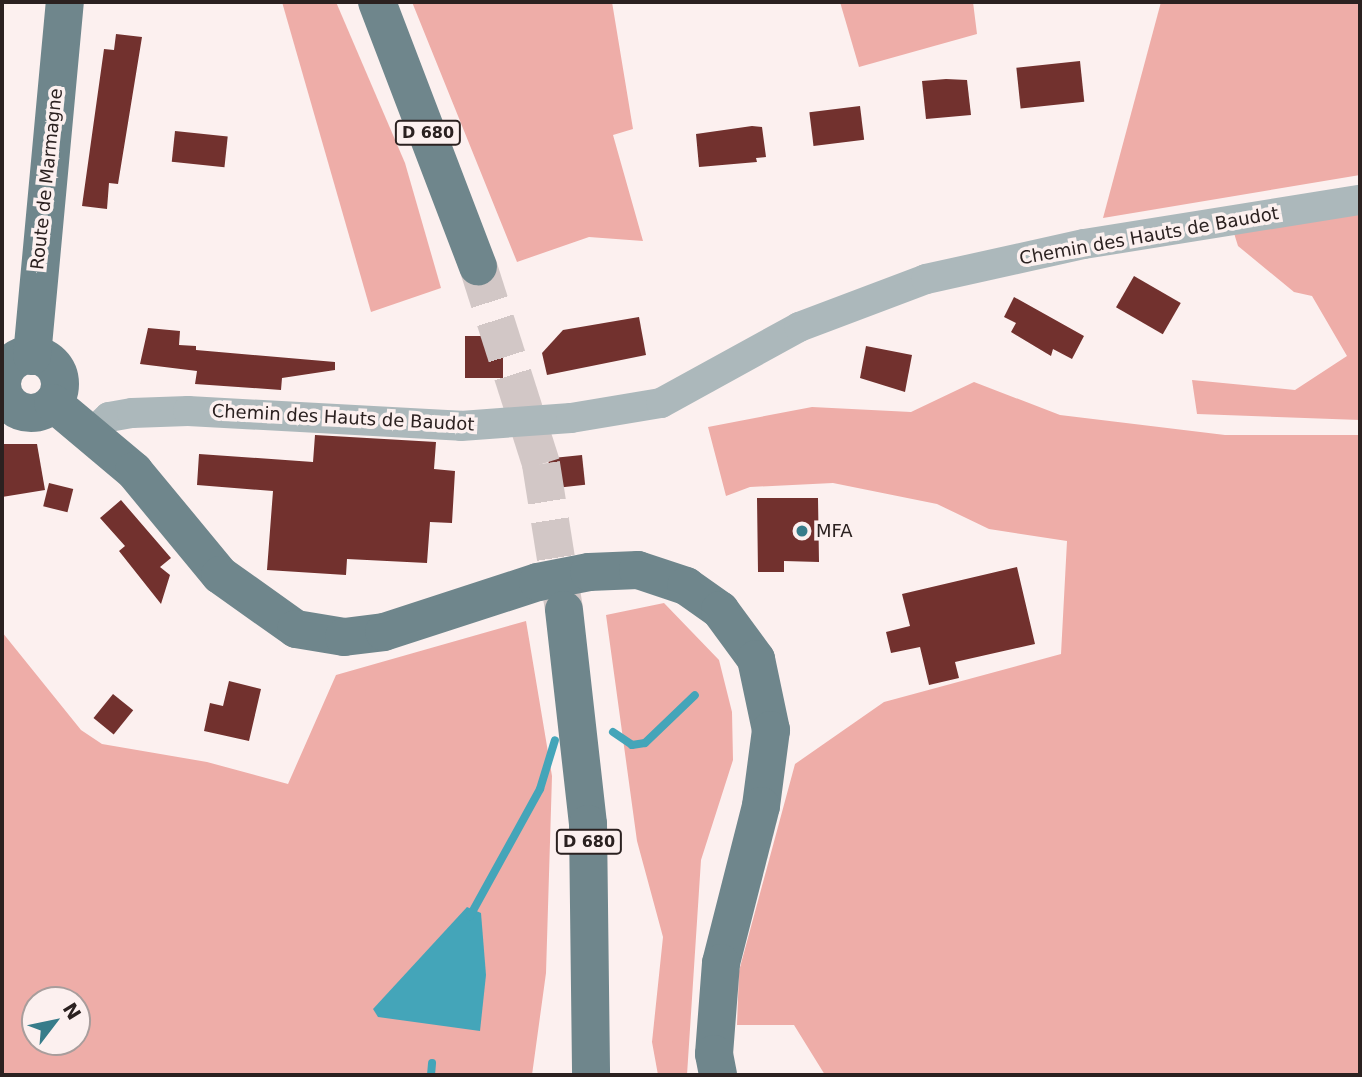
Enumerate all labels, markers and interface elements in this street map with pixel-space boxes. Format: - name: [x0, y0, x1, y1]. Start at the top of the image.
- street label: Route de Marmagne: [27, 87, 67, 271]
- road number: D 680: [395, 120, 461, 146]
- street label: Chemin des Hauts de Baudot: [1018, 203, 1280, 269]
- street label: Chemin des Hauts de Baudot: [211, 400, 475, 436]
- place label: MFA: [816, 520, 853, 542]
- marker: MFA: [794, 523, 810, 539]
- road number: D 680: [556, 830, 622, 855]
- north arrow: [21, 986, 91, 1056]
- text: N: [59, 998, 86, 1024]

